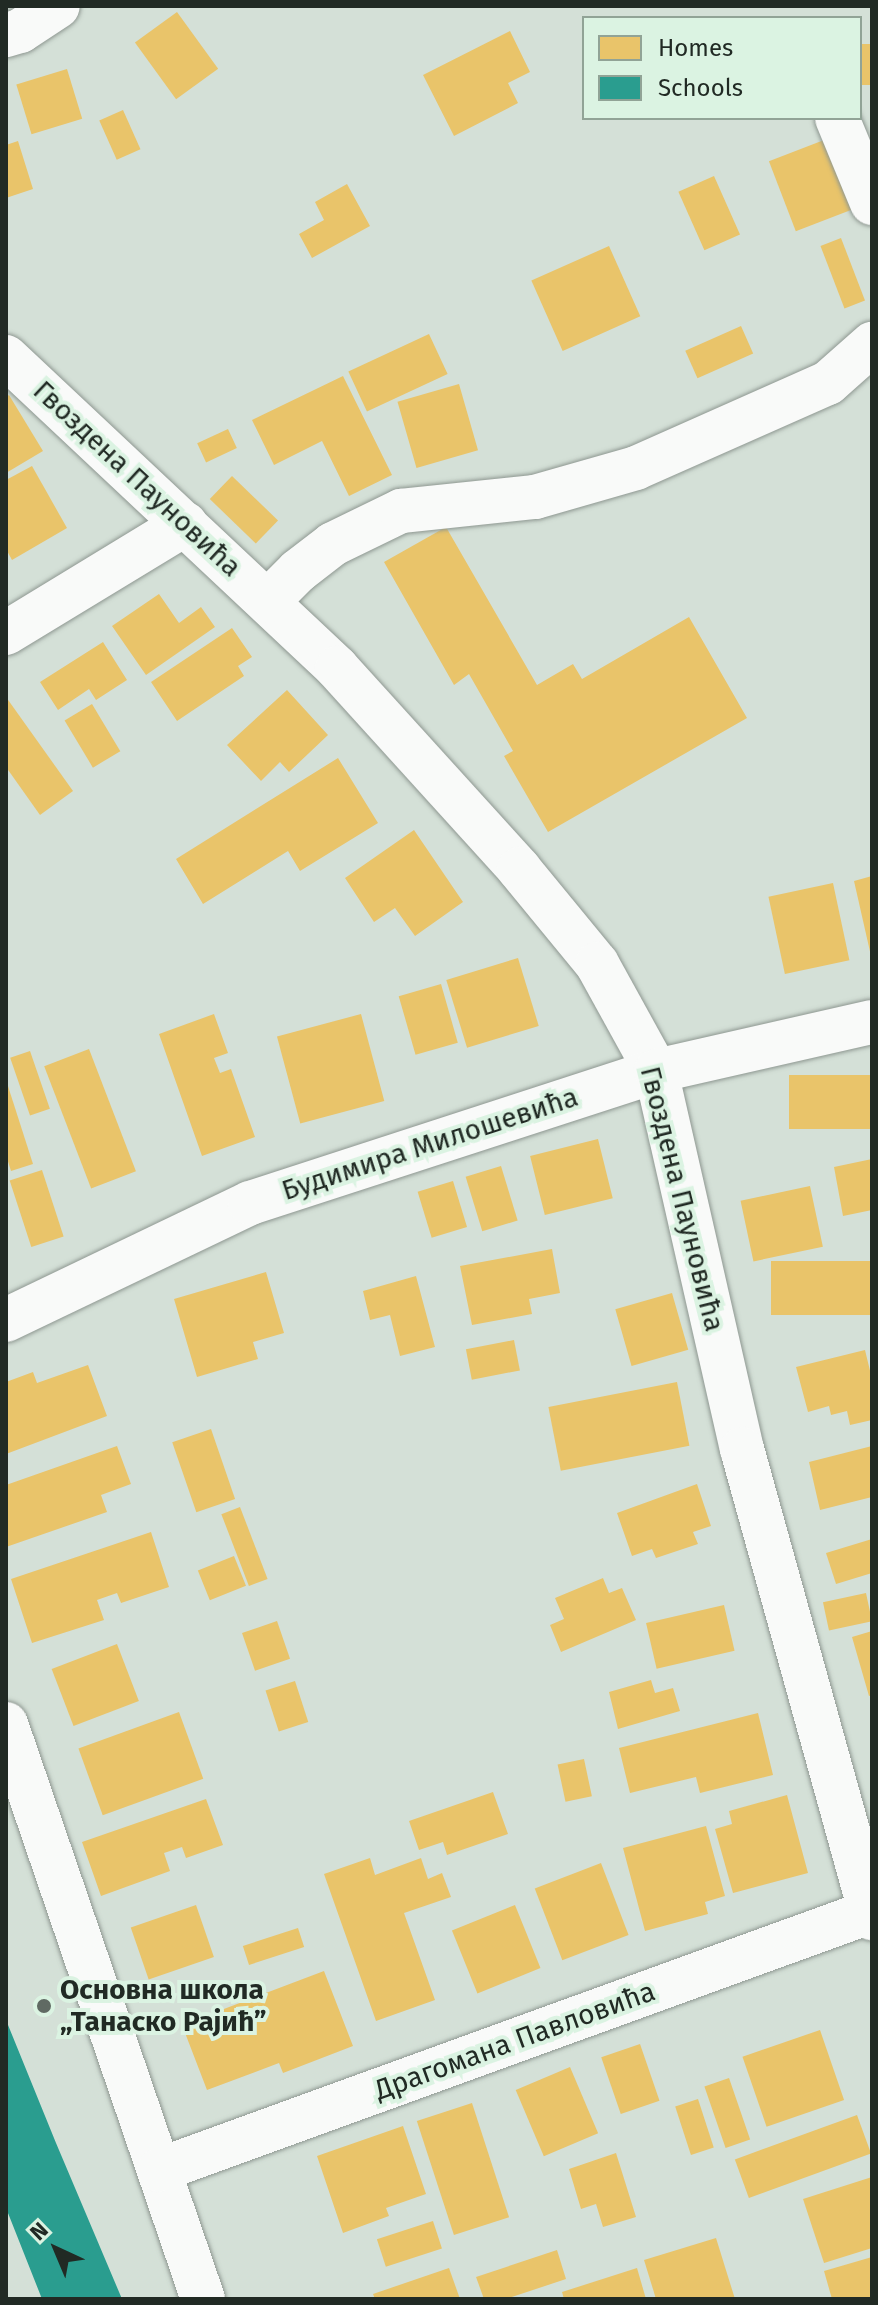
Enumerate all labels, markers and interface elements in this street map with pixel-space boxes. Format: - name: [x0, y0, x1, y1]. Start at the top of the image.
- legend: [582, 16, 862, 120]
- text: Homes: [658, 34, 733, 62]
- text: Schools: [658, 74, 743, 102]
- street label: Гвоздена Пауновића: [26, 374, 248, 584]
- street label: Гвоздена Пауновића: [633, 1063, 731, 1335]
- street label: Будимира Милошевића: [278, 1080, 582, 1208]
- place label: Основна школа „Танаско Рајић”: [60, 1973, 267, 2039]
- street label: Драгомана Павловића: [370, 1975, 660, 2107]
- marker: Основна школа „Танаско Рајић”: [35, 1997, 53, 2015]
- north arrow: [16, 2209, 96, 2289]
- text: N: [24, 2217, 54, 2246]

